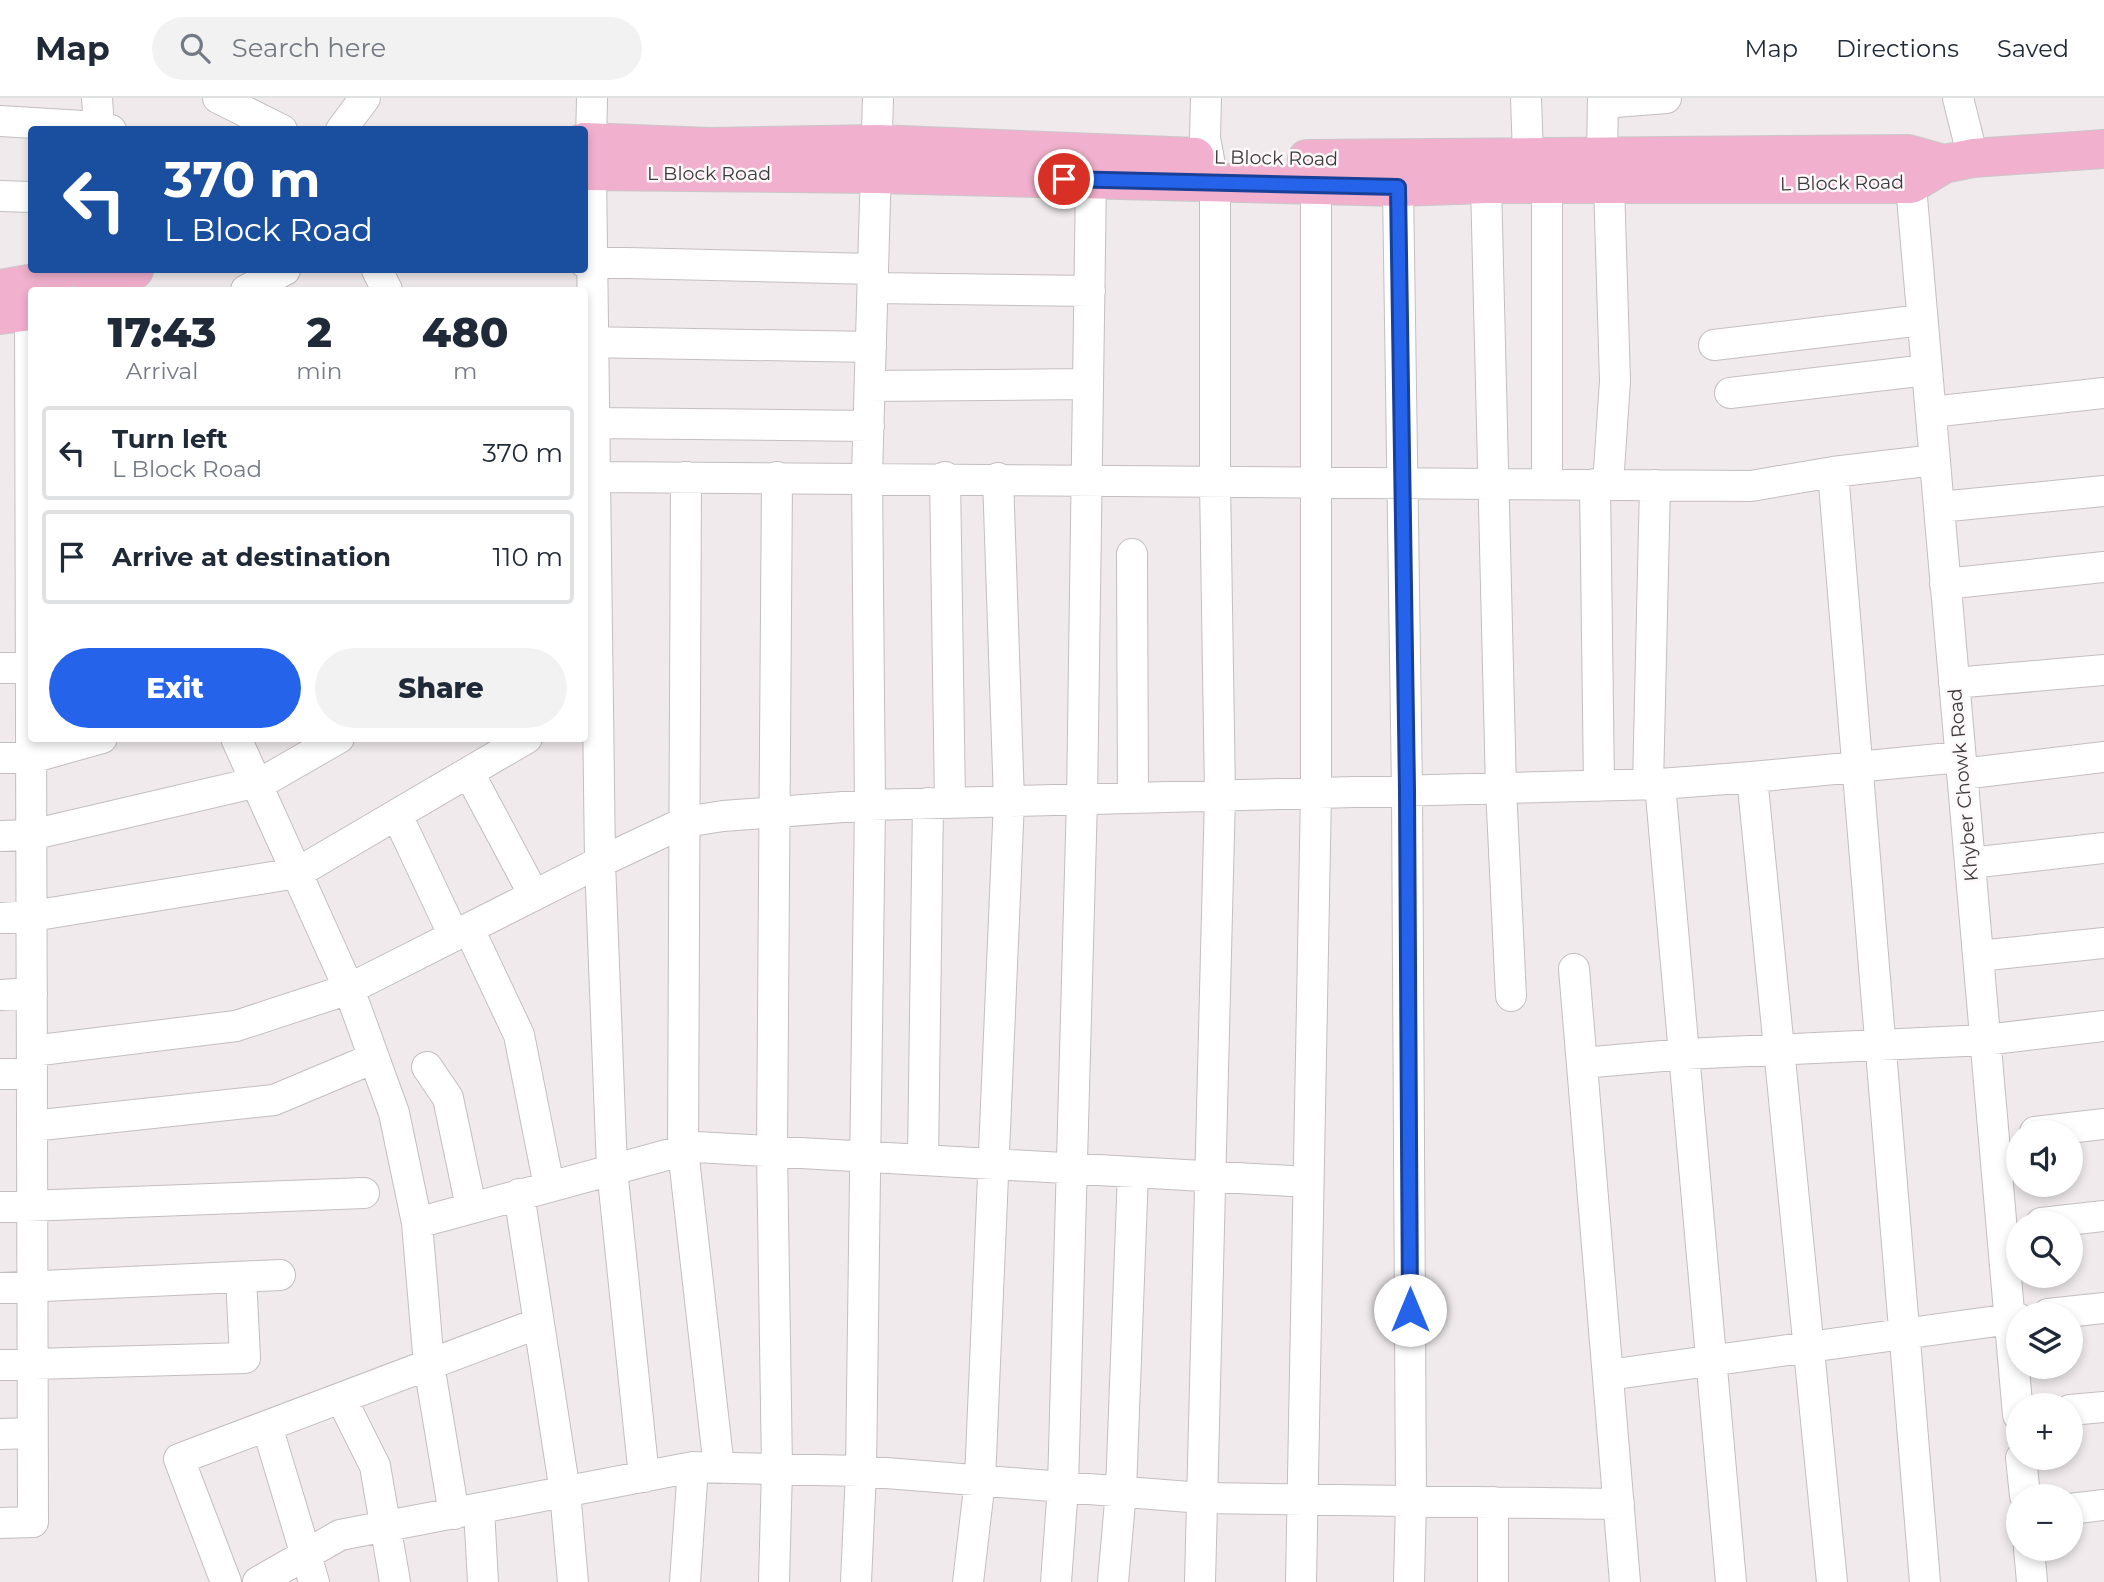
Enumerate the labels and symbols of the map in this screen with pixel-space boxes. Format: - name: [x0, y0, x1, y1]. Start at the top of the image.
- street label: L Block Road: [1214, 145, 1338, 171]
- pin: [1034, 149, 1094, 209]
- street label: L Block Road: [647, 162, 771, 185]
- street label: L Block Road: [1780, 170, 1904, 196]
- street label: Khyber Chowk Road: [1943, 687, 1983, 883]
- position arrow: [1373, 1273, 1447, 1347]

